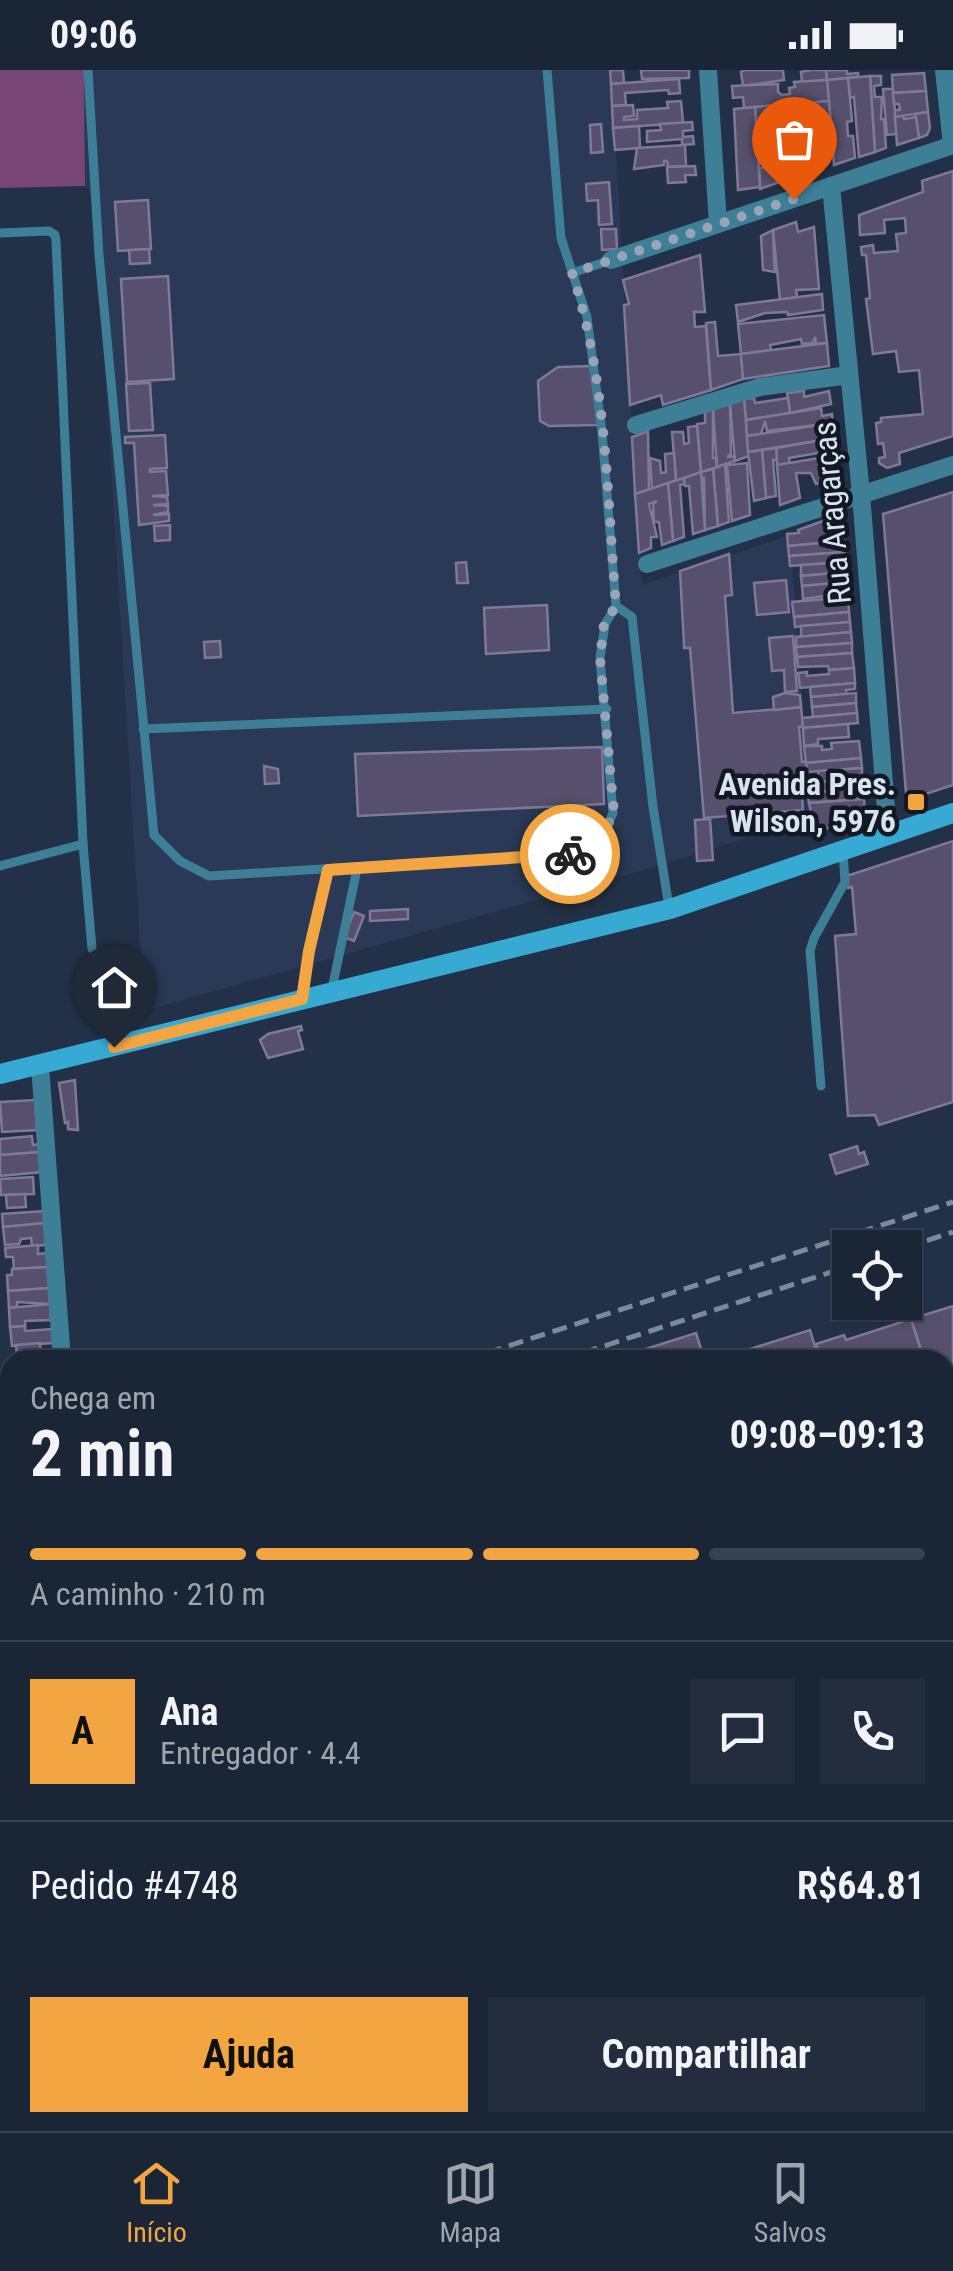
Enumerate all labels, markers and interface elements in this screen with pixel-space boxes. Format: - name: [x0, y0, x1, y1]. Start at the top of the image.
- text: 09:06: [50, 13, 137, 57]
- pin: [752, 97, 837, 200]
- icon: bag: [767, 112, 822, 167]
- street label: Rua Aragarças: [805, 420, 859, 606]
- place label: Avenida Pres. Wilson, 5976: [718, 765, 896, 840]
- marker: Avenida Pres. Wilson, 5976: [905, 791, 927, 813]
- courier: [520, 804, 620, 904]
- icon: bike: [543, 827, 598, 882]
- pin: [72, 945, 157, 1048]
- icon: home: [87, 960, 142, 1015]
- map controls: [832, 1230, 922, 1320]
- button: locate: [832, 1230, 922, 1320]
- text: Chega em: [30, 1379, 156, 1417]
- text: 09:08–09:13: [730, 1413, 925, 1457]
- text: 2 min: [30, 1416, 174, 1492]
- text: A caminho · 210 m: [30, 1575, 266, 1613]
- button: chat: [690, 1679, 795, 1784]
- button: phone: [820, 1679, 925, 1784]
- text: Ana: [160, 1690, 218, 1734]
- text: A: [71, 1709, 94, 1753]
- text: Entregador · 4.4: [160, 1734, 361, 1772]
- text: Pedido #4748: [30, 1864, 239, 1908]
- text: R$64.81: [797, 1864, 925, 1908]
- button: Ajuda: [30, 1997, 468, 2112]
- button: Compartilhar: [488, 1997, 925, 2112]
- tab: Início: [126, 2156, 187, 2249]
- tab: Mapa: [439, 2156, 501, 2249]
- tab: Salvos: [754, 2156, 827, 2249]

